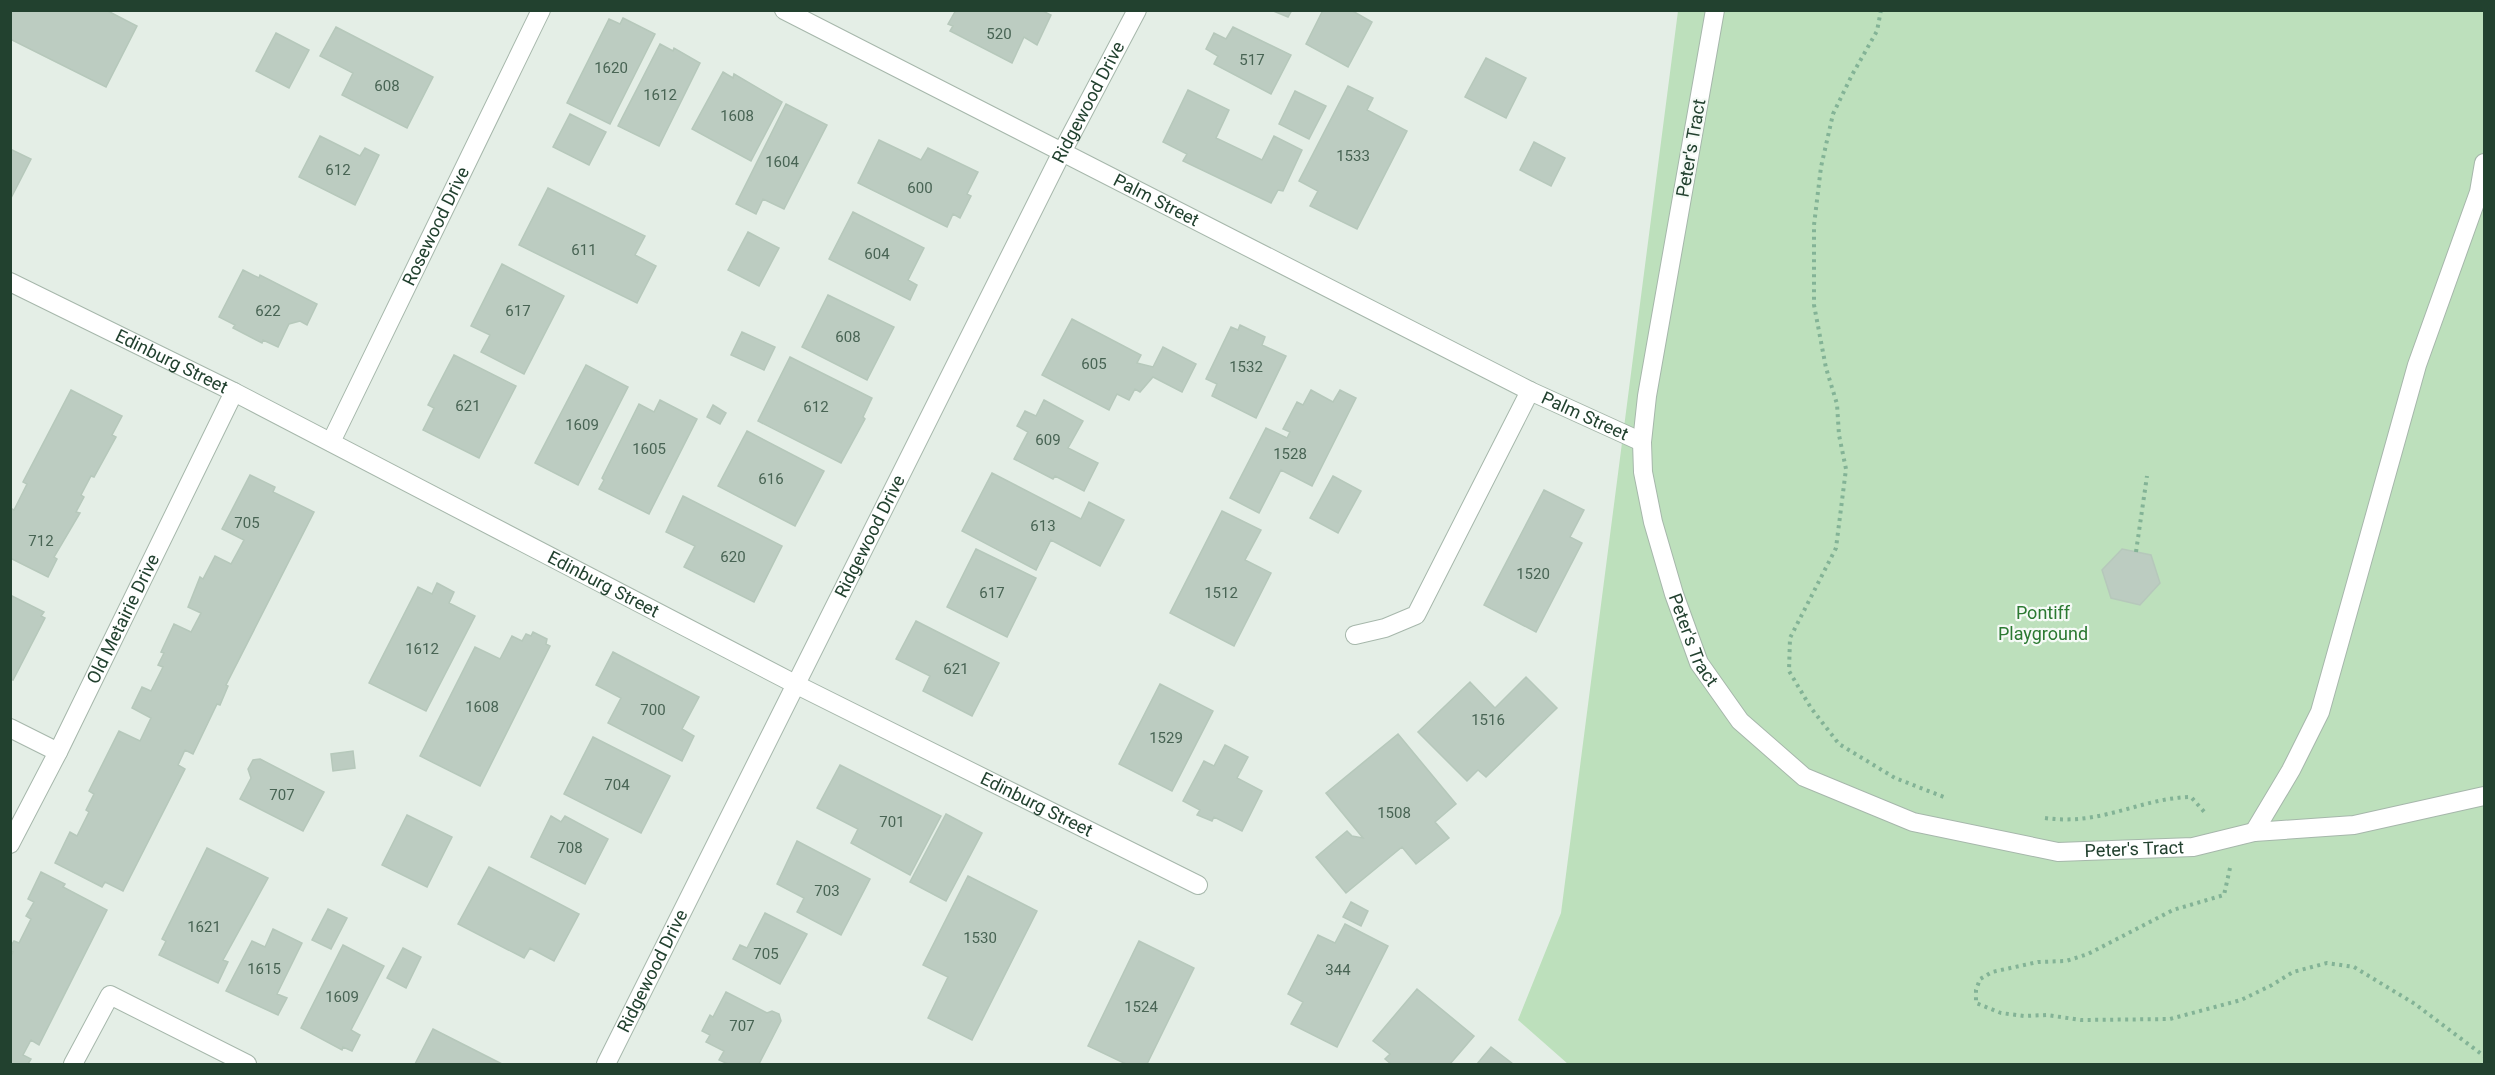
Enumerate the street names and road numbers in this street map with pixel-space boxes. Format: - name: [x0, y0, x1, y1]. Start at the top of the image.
- street label: Ridgewood Drive: [1047, 38, 1129, 166]
- street label: Peter's Tract: [1672, 97, 1709, 199]
- street label: Rosewood Drive: [398, 163, 473, 289]
- street label: Palm Street: [1110, 169, 1203, 230]
- street label: Edinburg Street: [112, 324, 232, 397]
- street label: Palm Street: [1538, 387, 1632, 444]
- street label: Ridgewood Drive: [830, 471, 909, 601]
- street label: Edinburg Street: [544, 546, 663, 621]
- street label: Old Metairie Drive: [82, 550, 163, 687]
- street label: Peter's Tract: [1665, 590, 1723, 690]
- street label: Edinburg Street: [977, 767, 1097, 841]
- street label: Peter's Tract: [2084, 836, 2184, 861]
- street label: Ridgewood Drive: [613, 906, 692, 1036]

